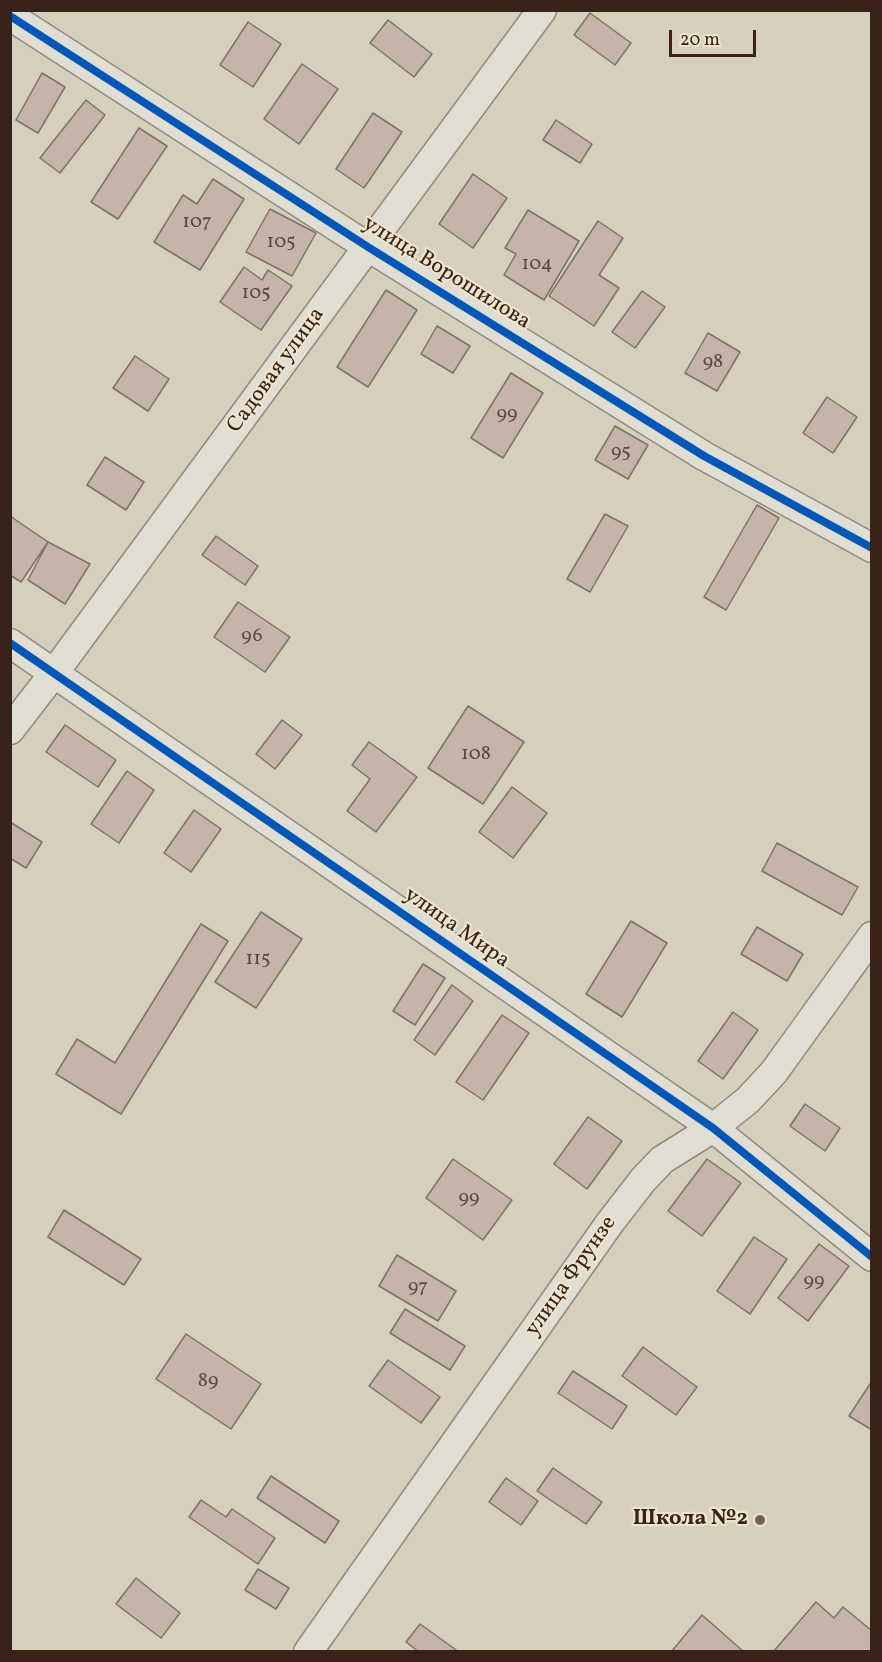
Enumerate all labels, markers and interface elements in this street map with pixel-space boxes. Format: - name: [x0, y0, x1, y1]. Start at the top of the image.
- scale bar: [672, 18, 759, 56]
- text: 20 m: [680, 28, 720, 53]
- house number: 107: [182, 211, 212, 235]
- street label: улица Ворошилова: [357, 212, 535, 336]
- house number: 105: [266, 231, 296, 255]
- house number: 104: [521, 253, 553, 277]
- house number: 105: [241, 282, 271, 306]
- street label: Садовая улица: [223, 303, 331, 439]
- house number: 98: [703, 351, 723, 375]
- house number: 99: [497, 403, 517, 427]
- house number: 95: [611, 441, 631, 465]
- house number: 96: [241, 625, 263, 649]
- house number: 108: [461, 743, 491, 767]
- street label: улица Мира: [398, 883, 514, 975]
- house number: 115: [245, 948, 271, 972]
- house number: 99: [459, 1187, 479, 1211]
- street label: улица Фрунзе: [521, 1212, 623, 1342]
- house number: 99: [804, 1270, 824, 1294]
- house number: 97: [408, 1276, 428, 1300]
- house number: 89: [198, 1370, 218, 1394]
- place label: Школа №2: [633, 1507, 748, 1533]
- marker: Школа №2: [753, 1513, 767, 1527]

